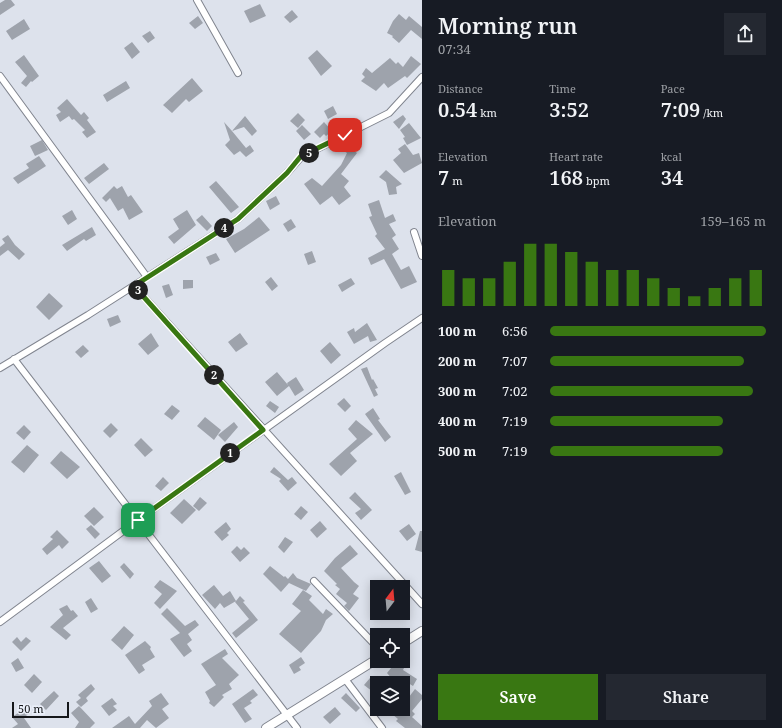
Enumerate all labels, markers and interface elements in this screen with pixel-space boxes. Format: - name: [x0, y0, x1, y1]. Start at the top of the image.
- text: Morning run: [438, 10, 577, 40]
- button: share: [724, 13, 766, 55]
- text: 07:34: [438, 40, 471, 58]
- text: Distance: [438, 81, 483, 96]
- text: Time: [549, 81, 576, 96]
- text: Pace: [661, 81, 685, 96]
- text: 0.54: [438, 96, 477, 123]
- text: 3:52: [549, 96, 589, 123]
- text: 7:09: [661, 96, 700, 123]
- text: km: [477, 105, 497, 120]
- text: /km: [700, 105, 723, 120]
- pin: [328, 118, 362, 152]
- icon: check: [334, 124, 356, 146]
- pin: 5: [299, 143, 319, 163]
- text: 5: [306, 145, 312, 160]
- text: Elevation: [438, 149, 488, 164]
- text: Heart rate: [549, 149, 603, 164]
- text: kcal: [661, 149, 682, 164]
- text: 7: [438, 164, 449, 191]
- text: 168: [549, 164, 583, 191]
- text: 34: [661, 164, 683, 191]
- text: m: [449, 173, 463, 188]
- text: bpm: [583, 173, 610, 188]
- text: Elevation: [438, 212, 497, 230]
- text: 159–165 m: [700, 212, 766, 230]
- pin: 4: [214, 218, 234, 238]
- text: 4: [221, 220, 227, 235]
- pin: 3: [128, 280, 148, 300]
- text: 3: [135, 282, 141, 297]
- text: 100 m: [438, 322, 476, 340]
- text: 6:56: [502, 322, 528, 340]
- text: 200 m: [438, 352, 476, 370]
- text: 7:07: [502, 352, 528, 370]
- pin: 2: [204, 365, 224, 385]
- text: 2: [211, 367, 217, 382]
- text: 300 m: [438, 382, 476, 400]
- text: 7:02: [502, 382, 528, 400]
- text: 400 m: [438, 412, 476, 430]
- text: 7:19: [502, 412, 528, 430]
- text: 500 m: [438, 442, 476, 460]
- text: 7:19: [502, 442, 528, 460]
- pin: 1: [220, 443, 240, 463]
- text: 1: [227, 445, 233, 460]
- pin: [121, 503, 155, 537]
- icon: arrive: [127, 509, 149, 531]
- north arrow: [370, 580, 410, 620]
- map controls: [370, 580, 410, 716]
- button: locate: [370, 628, 410, 668]
- button: Save: [438, 674, 598, 720]
- button: Share: [606, 674, 766, 720]
- button: layers: [370, 676, 410, 716]
- scale bar: [12, 700, 69, 719]
- text: 50 m: [18, 701, 44, 716]

